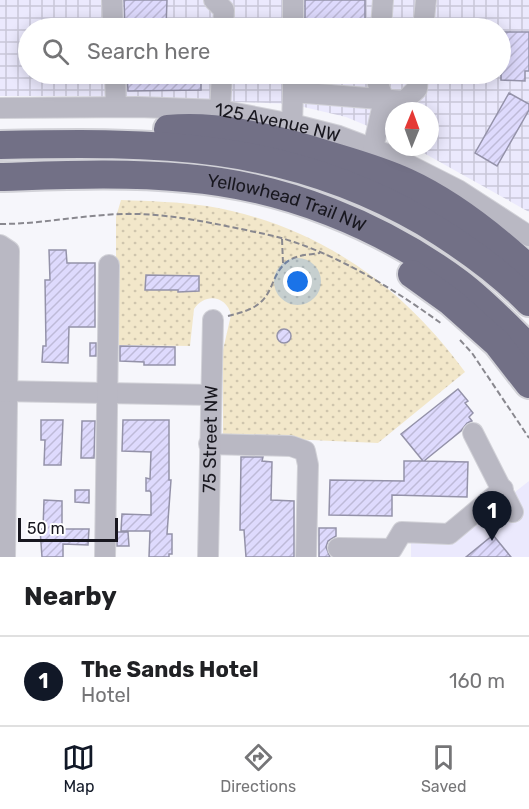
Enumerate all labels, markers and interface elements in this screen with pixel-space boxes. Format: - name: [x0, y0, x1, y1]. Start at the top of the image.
- search box: [18, 18, 511, 84]
- icon: search: [39, 35, 72, 68]
- text: Search here: [87, 38, 210, 65]
- street label: 125 Avenue NW: [215, 99, 342, 147]
- north arrow: [385, 102, 439, 156]
- street label: Yellowhead Trail NW: [206, 169, 369, 237]
- your location: [283, 267, 312, 296]
- street label: 75 Street NW: [198, 385, 223, 493]
- pin: 1: [472, 492, 512, 541]
- scale bar: [18, 515, 118, 542]
- text: 50 m: [27, 519, 65, 538]
- text: Nearby: [24, 581, 117, 612]
- text: The Sands Hotel: [81, 656, 258, 683]
- text: 1: [39, 669, 48, 693]
- text: 160 m: [449, 669, 505, 693]
- text: Hotel: [81, 683, 131, 707]
- tab: Map: [62, 741, 95, 796]
- tab: Directions: [220, 741, 296, 796]
- tab: Saved: [421, 741, 467, 796]

